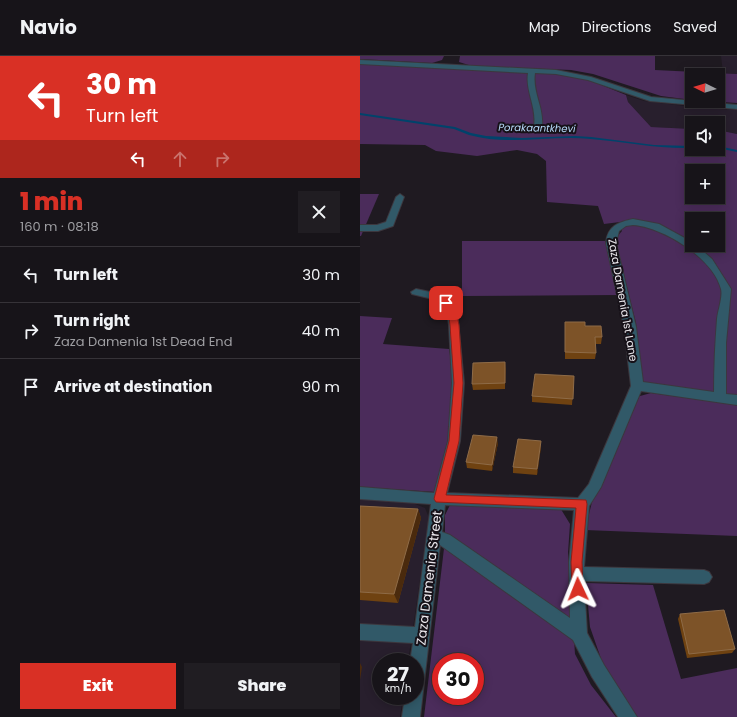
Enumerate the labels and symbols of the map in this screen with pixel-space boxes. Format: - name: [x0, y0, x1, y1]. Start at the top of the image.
- north arrow: [685, 68, 725, 108]
- water label: Porakaantkhevi: [498, 120, 576, 136]
- street label: Zaza Damenia 1st Lane: [604, 237, 642, 363]
- pin: [429, 286, 463, 320]
- street label: Zaza Damenia Street: [411, 509, 447, 646]
- position arrow: [557, 568, 599, 610]
- speed limit sign: 30: [432, 653, 484, 705]

